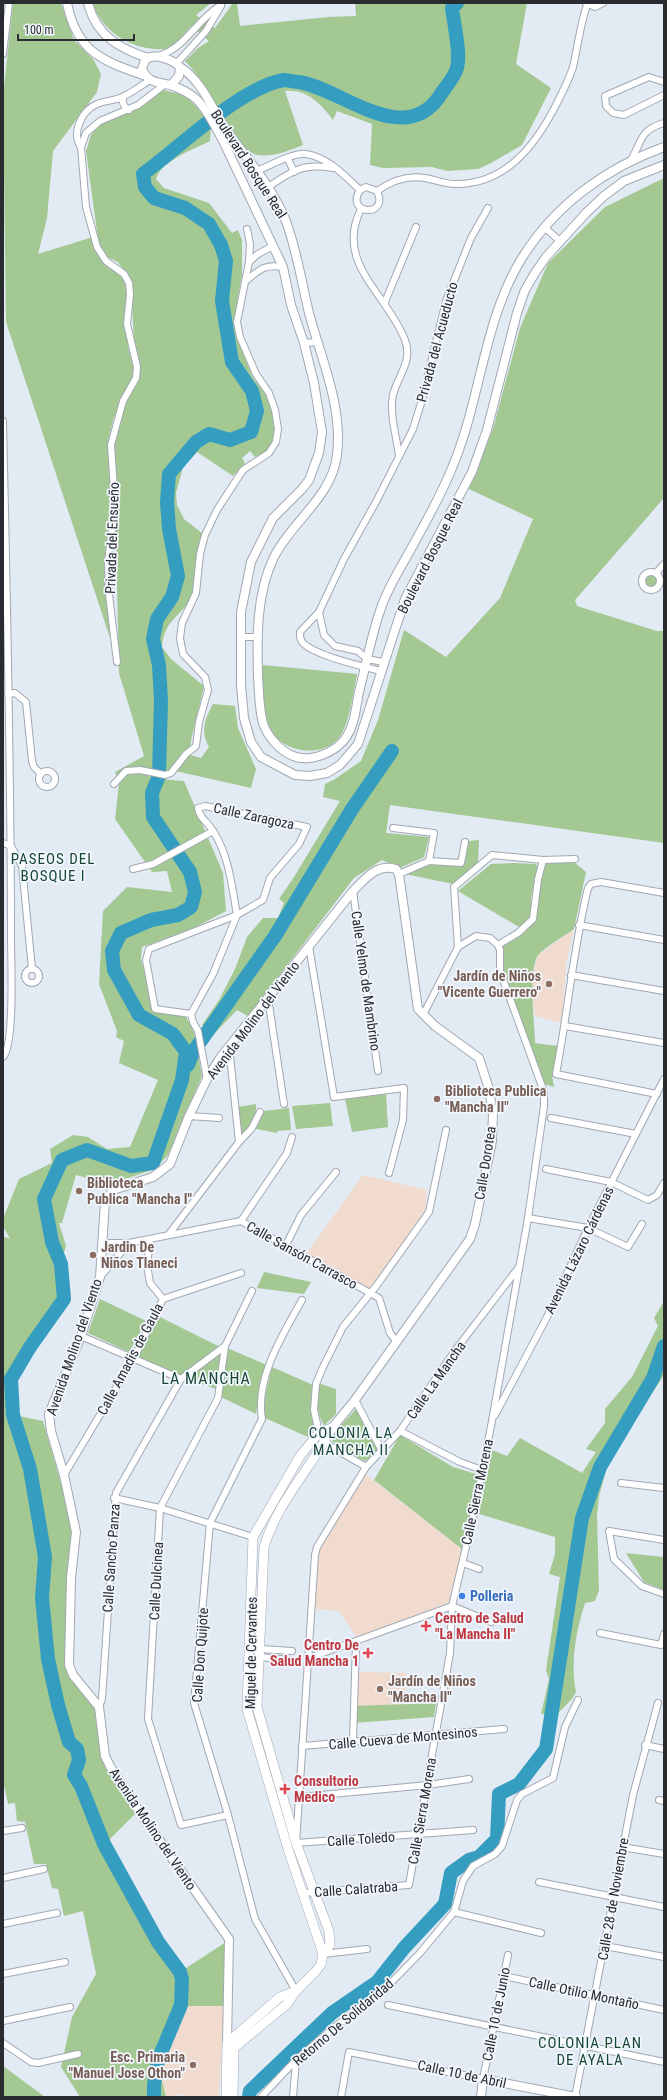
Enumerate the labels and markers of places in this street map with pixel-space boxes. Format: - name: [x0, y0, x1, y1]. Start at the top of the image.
- place label: Jardín de Niños "Vicente Guerrero": [438, 968, 542, 1000]
- marker: Jardín de Niños "Vicente Guerrero": [544, 979, 554, 989]
- place label: Biblioteca Publica "Mancha II": [445, 1083, 547, 1115]
- marker: Biblioteca Publica "Mancha II": [432, 1094, 442, 1104]
- place label: Biblioteca Publica "Mancha I": [87, 1175, 193, 1207]
- marker: Biblioteca Publica "Mancha I": [74, 1186, 84, 1196]
- place label: Jardin De Niños Tlaneci: [101, 1239, 177, 1271]
- marker: Jardin De Niños Tlaneci: [88, 1250, 98, 1260]
- place label: Polleria: [470, 1588, 514, 1604]
- marker: Polleria: [457, 1591, 467, 1601]
- place label: Centro de Salud "La Mancha II": [435, 1610, 524, 1642]
- marker: Centro de Salud "La Mancha II": [420, 1620, 432, 1632]
- place label: Centro De Salud Mancha 1: [270, 1637, 359, 1669]
- marker: Centro De Salud Mancha 1: [362, 1647, 374, 1659]
- place label: Jardín de Niños "Mancha II": [388, 1673, 476, 1705]
- marker: Jardín de Niños "Mancha II": [375, 1684, 385, 1694]
- place label: Consultorio Medico: [294, 1773, 359, 1805]
- marker: Consultorio Medico: [279, 1783, 291, 1795]
- place label: Esc. Primaria "Manuel Jose Othon": [69, 2049, 185, 2081]
- marker: Esc. Primaria "Manuel Jose Othon": [188, 2060, 198, 2070]

